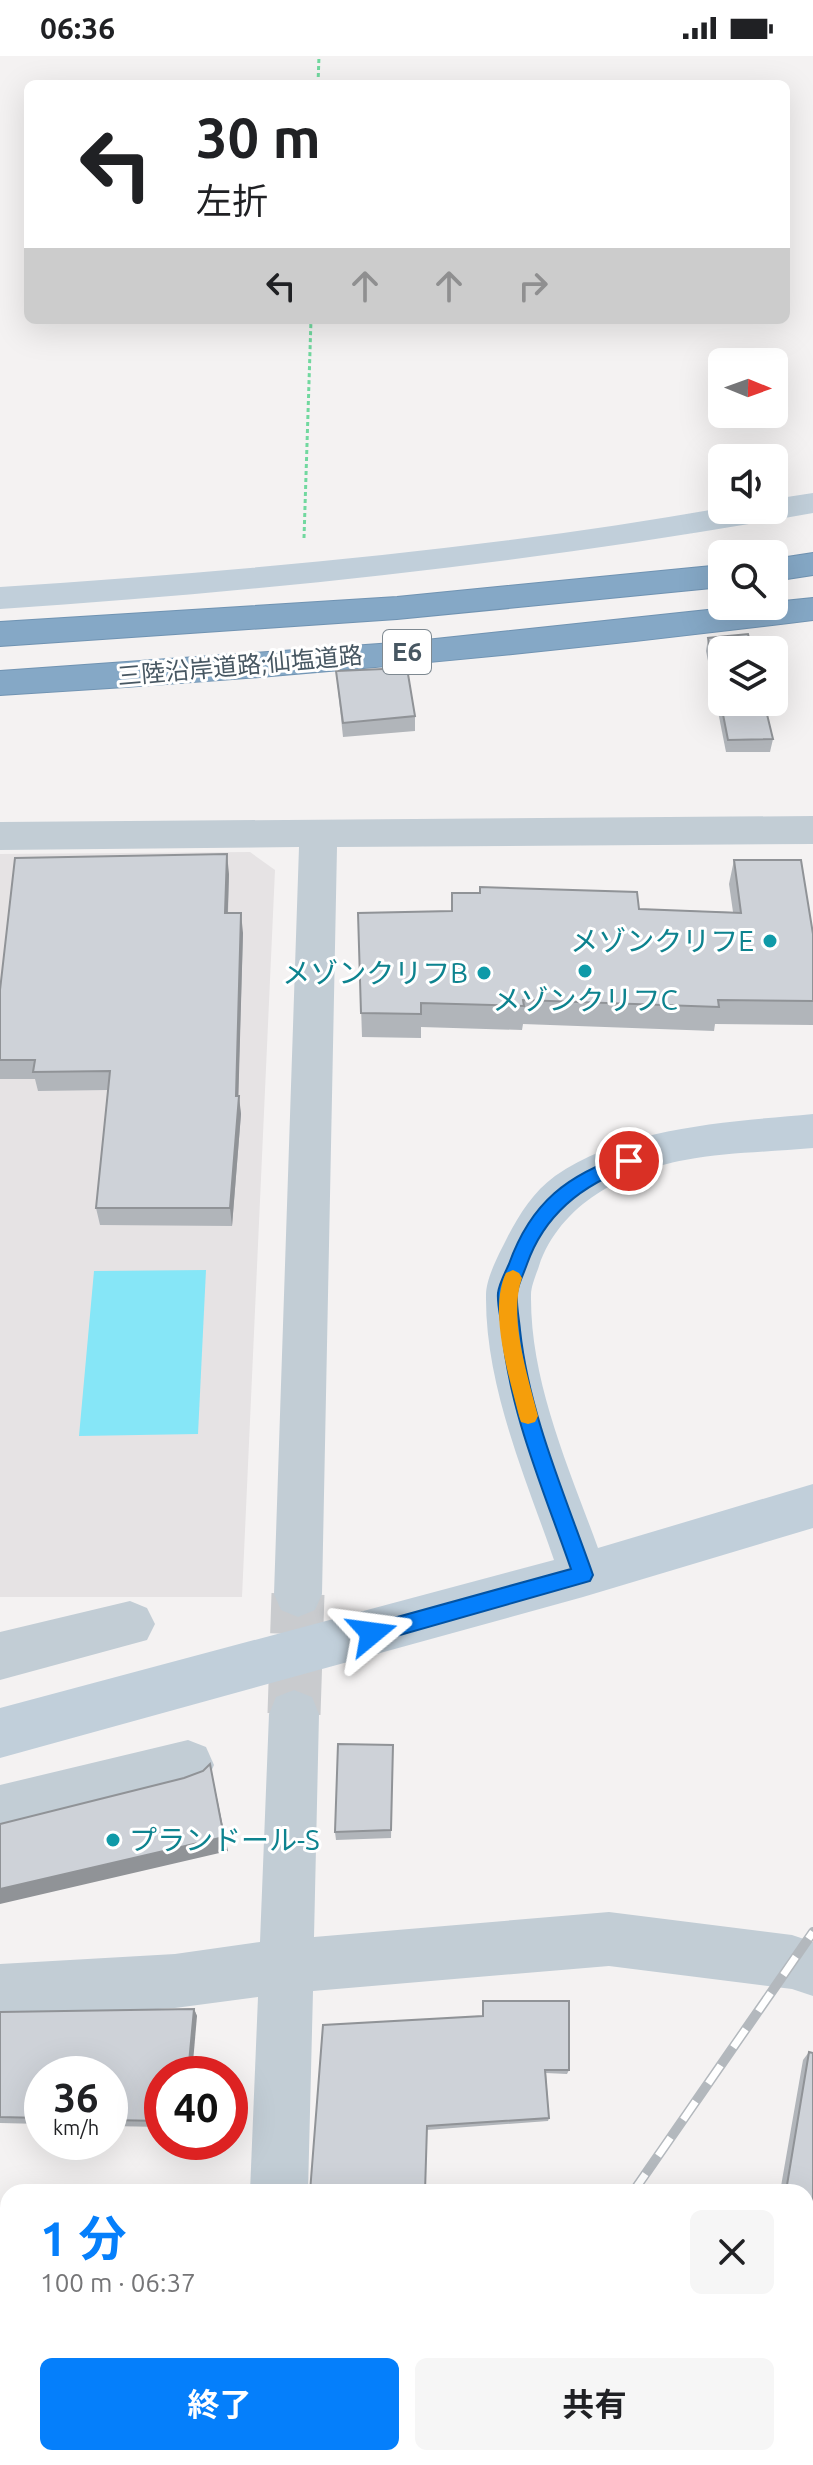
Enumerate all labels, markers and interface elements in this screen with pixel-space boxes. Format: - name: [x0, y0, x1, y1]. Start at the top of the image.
- text: 06:36: [40, 11, 115, 45]
- text: 30 m: [196, 106, 321, 169]
- icon: left: [64, 112, 168, 216]
- text: 左折: [196, 180, 268, 221]
- icon: left: [259, 264, 303, 308]
- icon: ahead: [343, 264, 387, 308]
- icon: ahead: [427, 264, 471, 308]
- icon: right: [511, 264, 555, 308]
- north arrow: [708, 348, 788, 428]
- map controls: [708, 348, 788, 716]
- button: sound: [708, 444, 788, 524]
- button: search: [708, 540, 788, 620]
- road number: E6: [383, 630, 431, 674]
- button: layers: [708, 636, 788, 716]
- street label: 三陸沿岸道路;仙塩道路: [116, 641, 364, 690]
- place label: メゾンクリフE: [570, 925, 754, 956]
- marker: メゾンクリフE: [761, 932, 779, 950]
- place label: メゾンクリフB: [282, 957, 468, 988]
- marker: メゾンクリフC: [576, 962, 594, 980]
- marker: メゾンクリフB: [475, 964, 493, 982]
- place label: メゾンクリフC: [492, 984, 678, 1015]
- pin: [595, 1127, 663, 1195]
- icon: arrive: [607, 1139, 651, 1183]
- position arrow: [330, 1591, 414, 1675]
- place label: プランドール-S: [129, 1824, 320, 1855]
- marker: プランドール-S: [104, 1831, 122, 1849]
- speed limit sign: 40: [144, 2056, 248, 2160]
- text: 36: [53, 2075, 99, 2120]
- text: km/h: [53, 2116, 99, 2139]
- button: close: [690, 2210, 774, 2294]
- text: 1 分: [40, 2211, 126, 2265]
- text: 100 m · 06:37: [40, 2268, 196, 2297]
- button: 終了: [40, 2358, 399, 2450]
- button: 共有: [415, 2358, 774, 2450]

